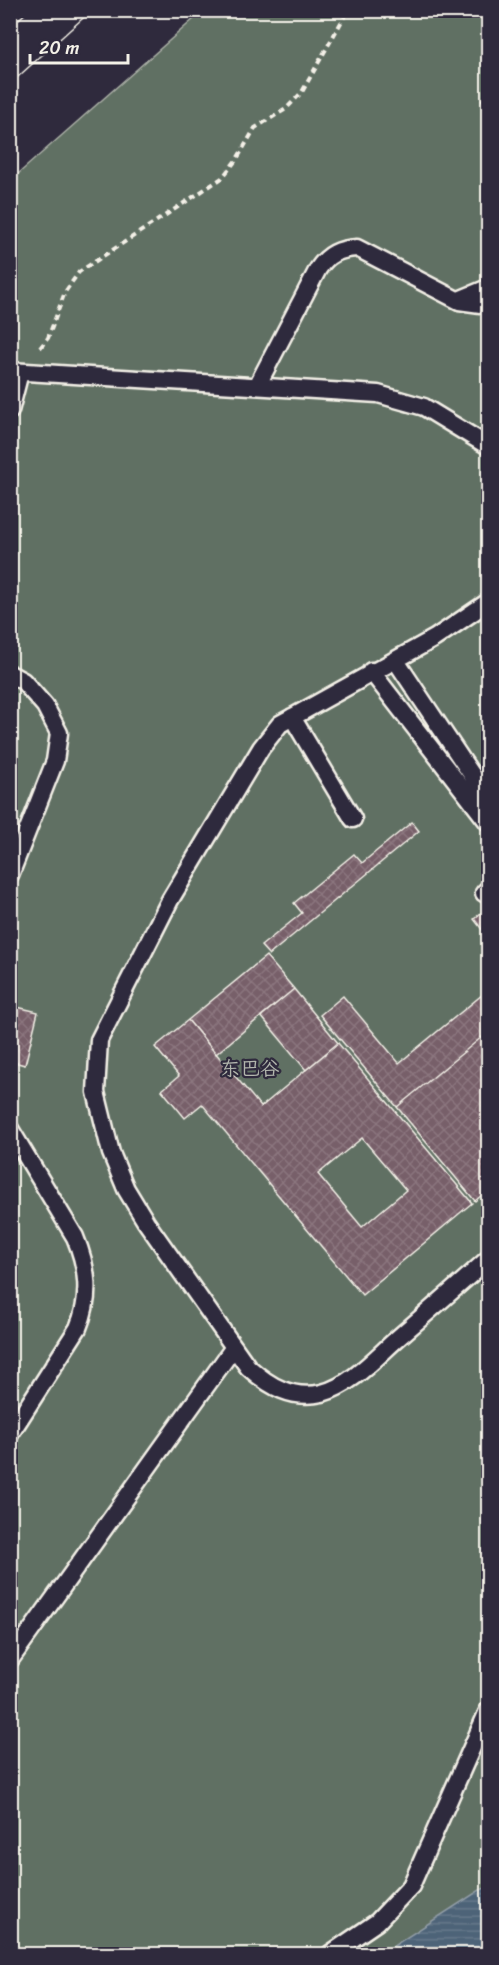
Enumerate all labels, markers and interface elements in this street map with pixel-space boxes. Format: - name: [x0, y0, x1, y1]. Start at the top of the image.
- scale bar: [30, 27, 128, 65]
- text: 20 m: [39, 32, 79, 64]
- park label: 东巴谷: [220, 1051, 280, 1086]

